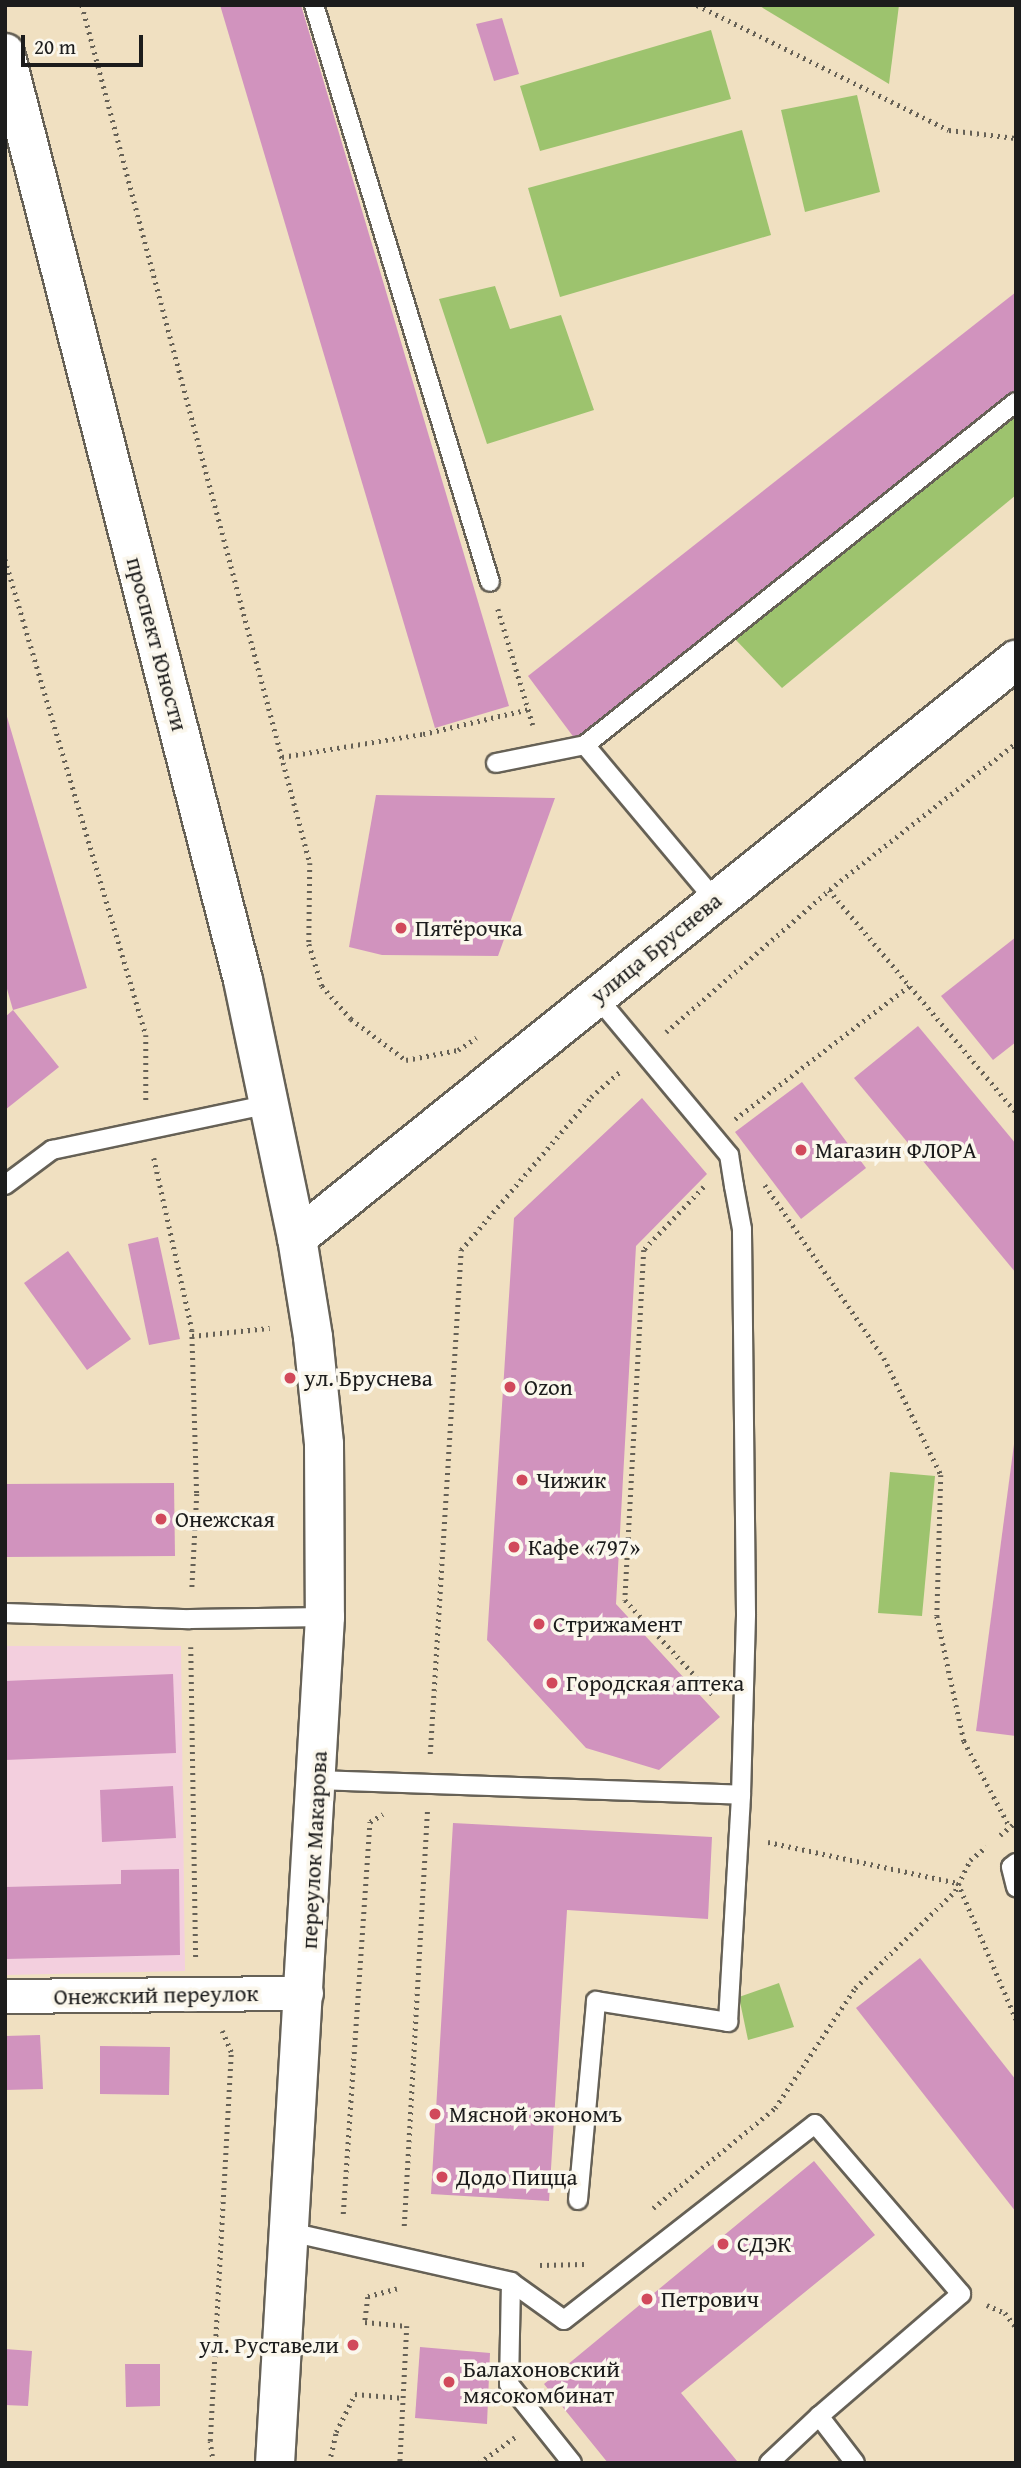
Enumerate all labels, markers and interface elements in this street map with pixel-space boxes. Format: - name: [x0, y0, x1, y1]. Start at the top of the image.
- scale bar: [24, 21, 147, 65]
- text: 20 m: [34, 31, 76, 62]
- street label: проспект Юности: [121, 554, 193, 734]
- street label: улица Бруснева: [585, 887, 727, 1009]
- place label: Пятёрочка: [415, 914, 523, 942]
- marker: Пятёрочка: [393, 920, 409, 936]
- place label: Магазин ФЛОРА: [815, 1136, 977, 1164]
- marker: Магазин ФЛОРА: [793, 1142, 809, 1158]
- place label: ул. Бруснева: [304, 1364, 433, 1392]
- marker: ул. Бруснева: [282, 1370, 298, 1386]
- place label: Ozon: [524, 1373, 573, 1401]
- marker: Ozon: [502, 1379, 518, 1395]
- place label: Чижик: [536, 1466, 606, 1494]
- marker: Чижик: [514, 1472, 530, 1488]
- place label: Онежская: [175, 1505, 275, 1533]
- marker: Онежская: [153, 1511, 169, 1527]
- place label: Кафе «797»: [528, 1533, 640, 1561]
- marker: Кафе «797»: [506, 1539, 522, 1555]
- place label: Стрижамент: [553, 1610, 682, 1638]
- marker: Стрижамент: [531, 1616, 547, 1632]
- place label: Городская аптека: [566, 1669, 744, 1697]
- marker: Городская аптека: [544, 1675, 560, 1691]
- street label: переулок Макарова: [295, 1750, 333, 1950]
- street label: Онежский переулок: [53, 1979, 259, 2011]
- place label: Мясной экономъ: [449, 2100, 622, 2128]
- marker: Мясной экономъ: [427, 2106, 443, 2122]
- place label: Додо Пицца: [456, 2163, 577, 2191]
- marker: Додо Пицца: [434, 2169, 450, 2185]
- place label: СДЭК: [737, 2230, 791, 2258]
- marker: СДЭК: [715, 2236, 731, 2252]
- place label: Петрович: [661, 2285, 759, 2313]
- marker: Петрович: [639, 2291, 655, 2307]
- place label: ул. Руставели: [199, 2331, 339, 2359]
- marker: ул. Руставели: [345, 2337, 361, 2353]
- place label: Балахоновский мясокомбинат: [463, 2355, 620, 2409]
- marker: Балахоновский мясокомбинат: [441, 2374, 457, 2390]

